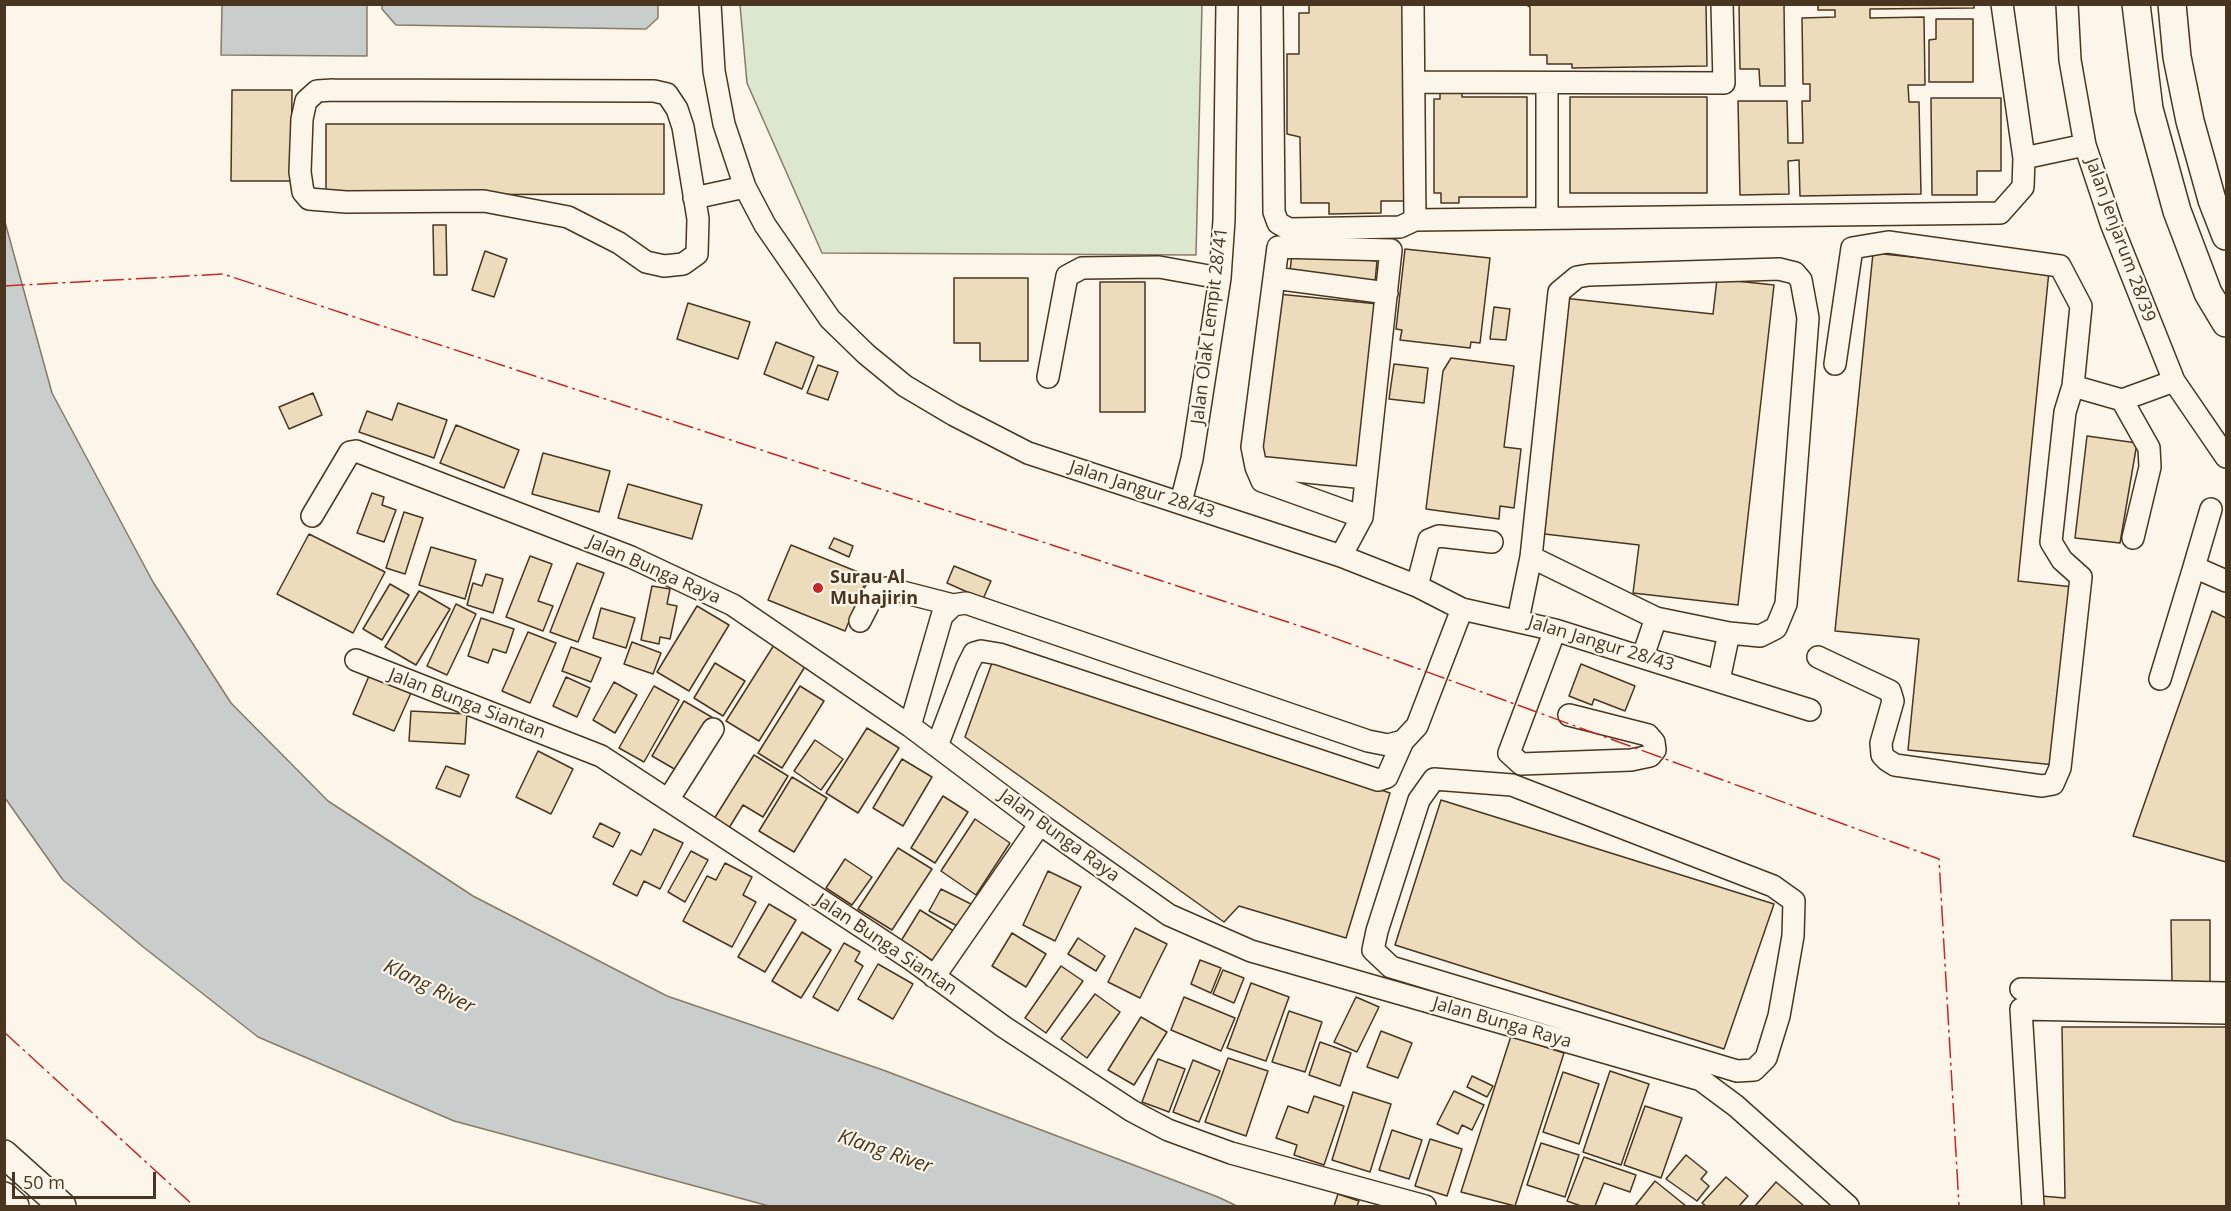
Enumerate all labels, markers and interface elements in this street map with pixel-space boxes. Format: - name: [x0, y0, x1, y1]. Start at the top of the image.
- street label: Jalan Jenjarum 28/39: [2080, 155, 2160, 325]
- street label: Jalan Olak Lempit 28/41: [1187, 226, 1233, 426]
- street label: Jalan Jangur 28/43: [1067, 456, 1217, 524]
- street label: Jalan Bunga Raya: [584, 531, 724, 609]
- place label: Surau Al Muhajirin: [830, 567, 918, 610]
- marker: Surau Al Muhajirin: [811, 581, 825, 595]
- street label: Jalan Jangur 28/43: [1525, 612, 1677, 676]
- street label: Jalan Bunga Siantan: [386, 664, 548, 744]
- street label: Jalan Bunga Raya: [995, 785, 1123, 887]
- street label: Jalan Bunga Siantan: [811, 890, 961, 1000]
- water label: Klang River: [380, 955, 478, 1019]
- street label: Jalan Bunga Raya: [1430, 993, 1574, 1053]
- water label: Klang River: [835, 1125, 935, 1179]
- scale bar: [15, 1160, 159, 1198]
- text: 50 m: [23, 1170, 65, 1194]

